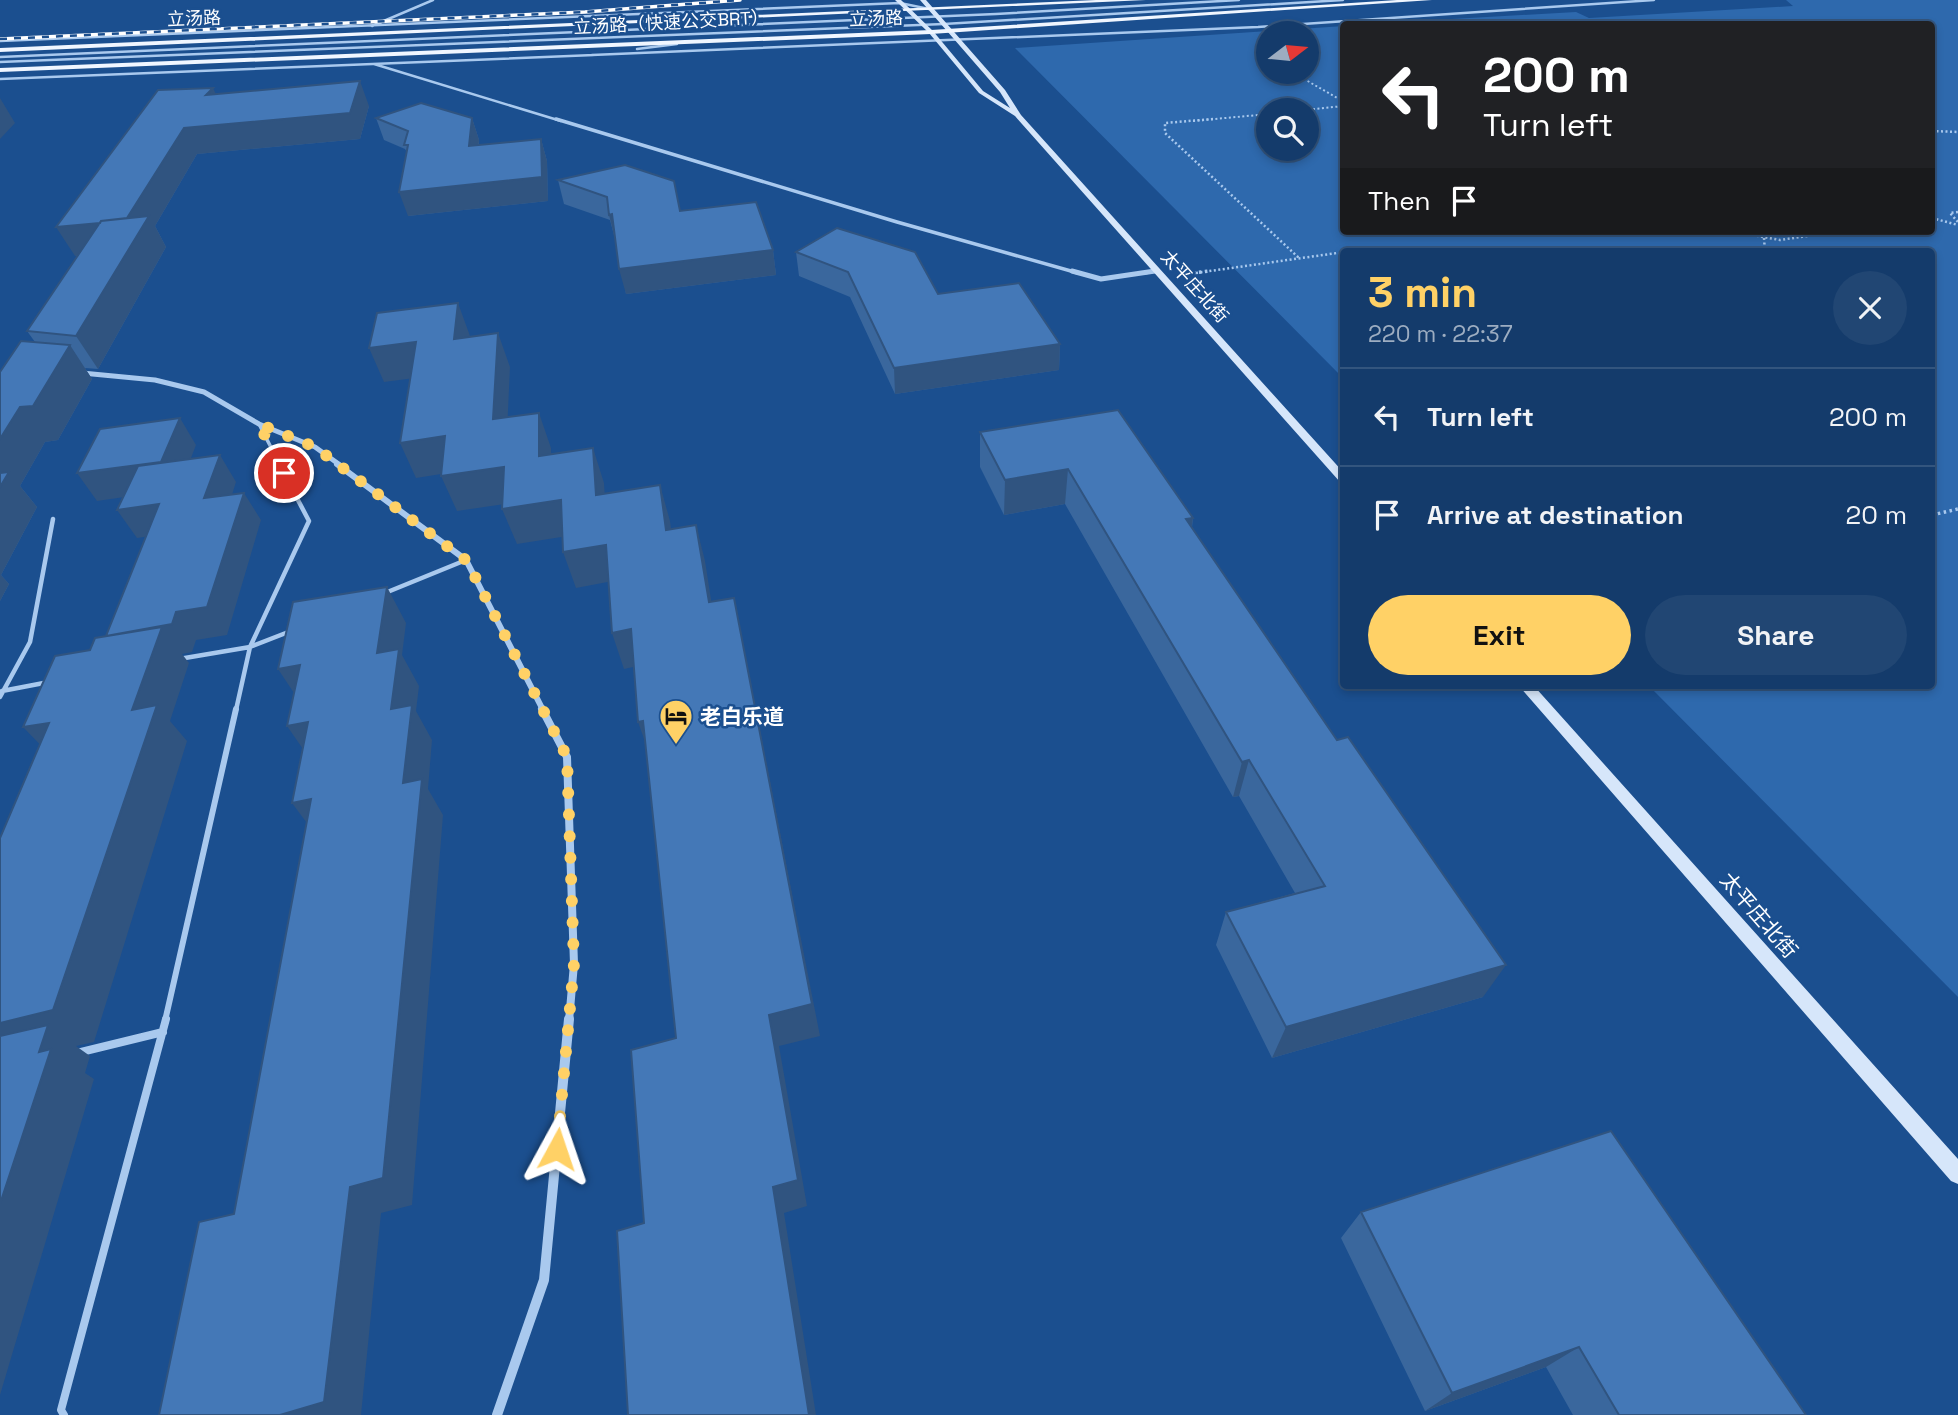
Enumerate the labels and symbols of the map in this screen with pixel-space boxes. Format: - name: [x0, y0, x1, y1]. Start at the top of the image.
- street label: 立汤路（快速公交BRT）: [573, 5, 769, 39]
- street label: 立汤路: [167, 6, 221, 30]
- street label: 立汤路: [849, 6, 903, 30]
- north arrow: [1256, 21, 1320, 84]
- street label: 太平庄北街: [1156, 245, 1234, 327]
- pin: [254, 443, 314, 503]
- hotel icon: 老白乐道: [657, 697, 695, 746]
- place label: 老白乐道: [700, 703, 784, 730]
- street label: 太平庄北街: [1714, 867, 1804, 963]
- position arrow: [520, 1112, 594, 1186]

